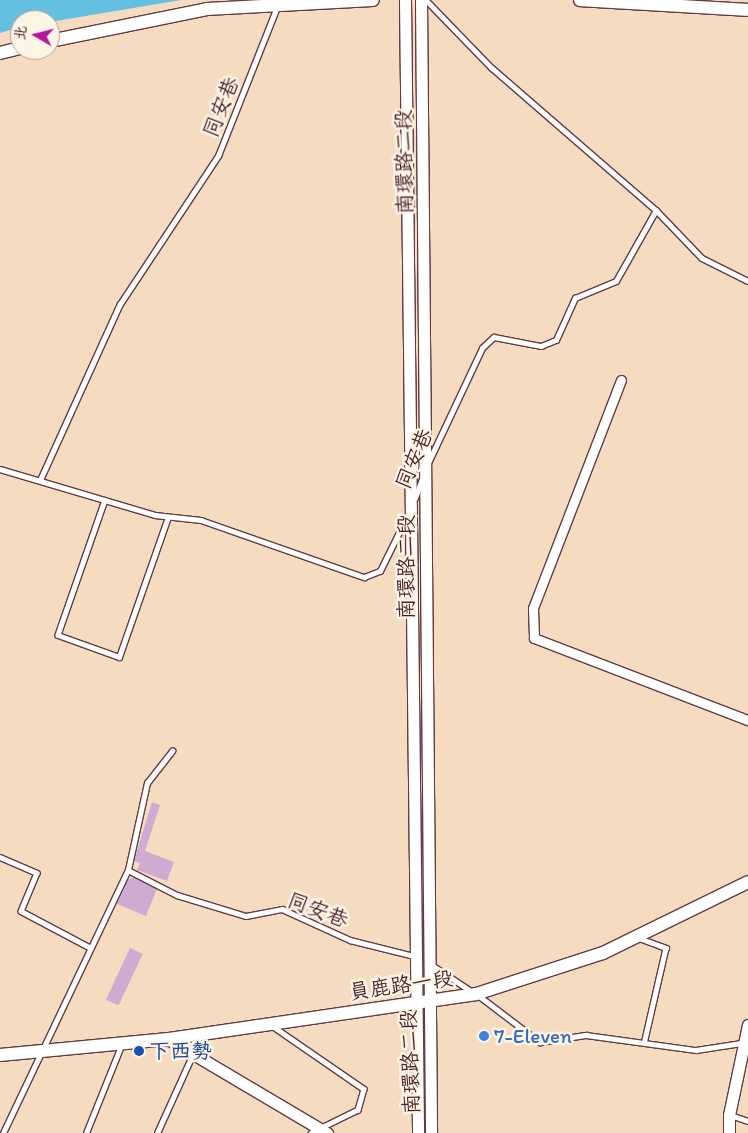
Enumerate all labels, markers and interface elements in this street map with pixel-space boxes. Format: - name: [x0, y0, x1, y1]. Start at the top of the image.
- north arrow: [10, 10, 60, 60]
- text: 北: [11, 25, 30, 41]
- street label: 同安巷: [198, 73, 244, 141]
- street label: 南環路二段: [390, 109, 418, 215]
- street label: 同安巷: [390, 425, 438, 493]
- street label: 南環路二段: [393, 515, 419, 619]
- street label: 同安巷: [284, 887, 352, 933]
- street label: 員鹿路一段: [347, 965, 455, 1005]
- street label: 南環路二段: [396, 1009, 424, 1115]
- place label: 7-Eleven: [494, 1023, 572, 1049]
- marker: 7-Eleven: [478, 1030, 490, 1042]
- place label: 下西勢: [149, 1038, 212, 1064]
- marker: 下西勢: [133, 1045, 145, 1057]

